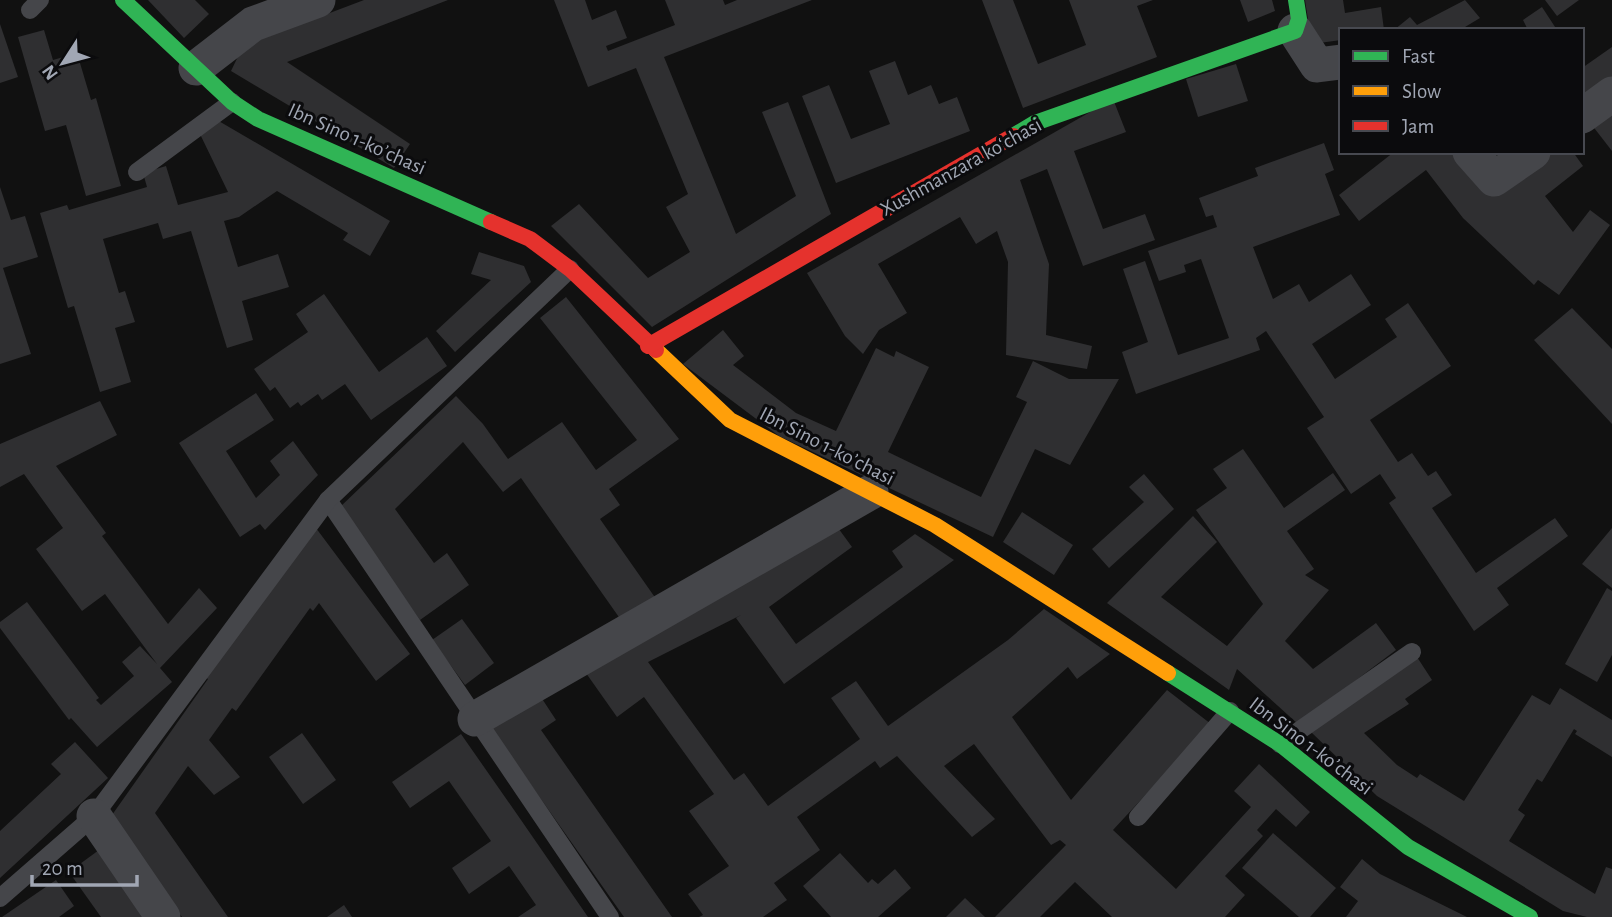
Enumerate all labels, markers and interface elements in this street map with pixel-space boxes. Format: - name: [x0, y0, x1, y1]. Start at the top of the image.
- north arrow: [28, 28, 98, 98]
- legend: [1339, 28, 1584, 154]
- text: Fast: [1402, 46, 1435, 67]
- text: N: [39, 61, 62, 83]
- text: Slow: [1402, 81, 1441, 102]
- street label: Ibn Sino 1-koʼchasi: [285, 99, 429, 179]
- street label: Xushmanzara koʻchasi: [877, 114, 1045, 220]
- text: Jam: [1402, 116, 1434, 137]
- street label: Ibn Sino 1-koʼchasi: [756, 403, 898, 489]
- street label: Ibn Sino 1-koʼchasi: [1245, 693, 1377, 799]
- scale bar: [32, 844, 136, 888]
- text: 20 m: [42, 858, 83, 879]

